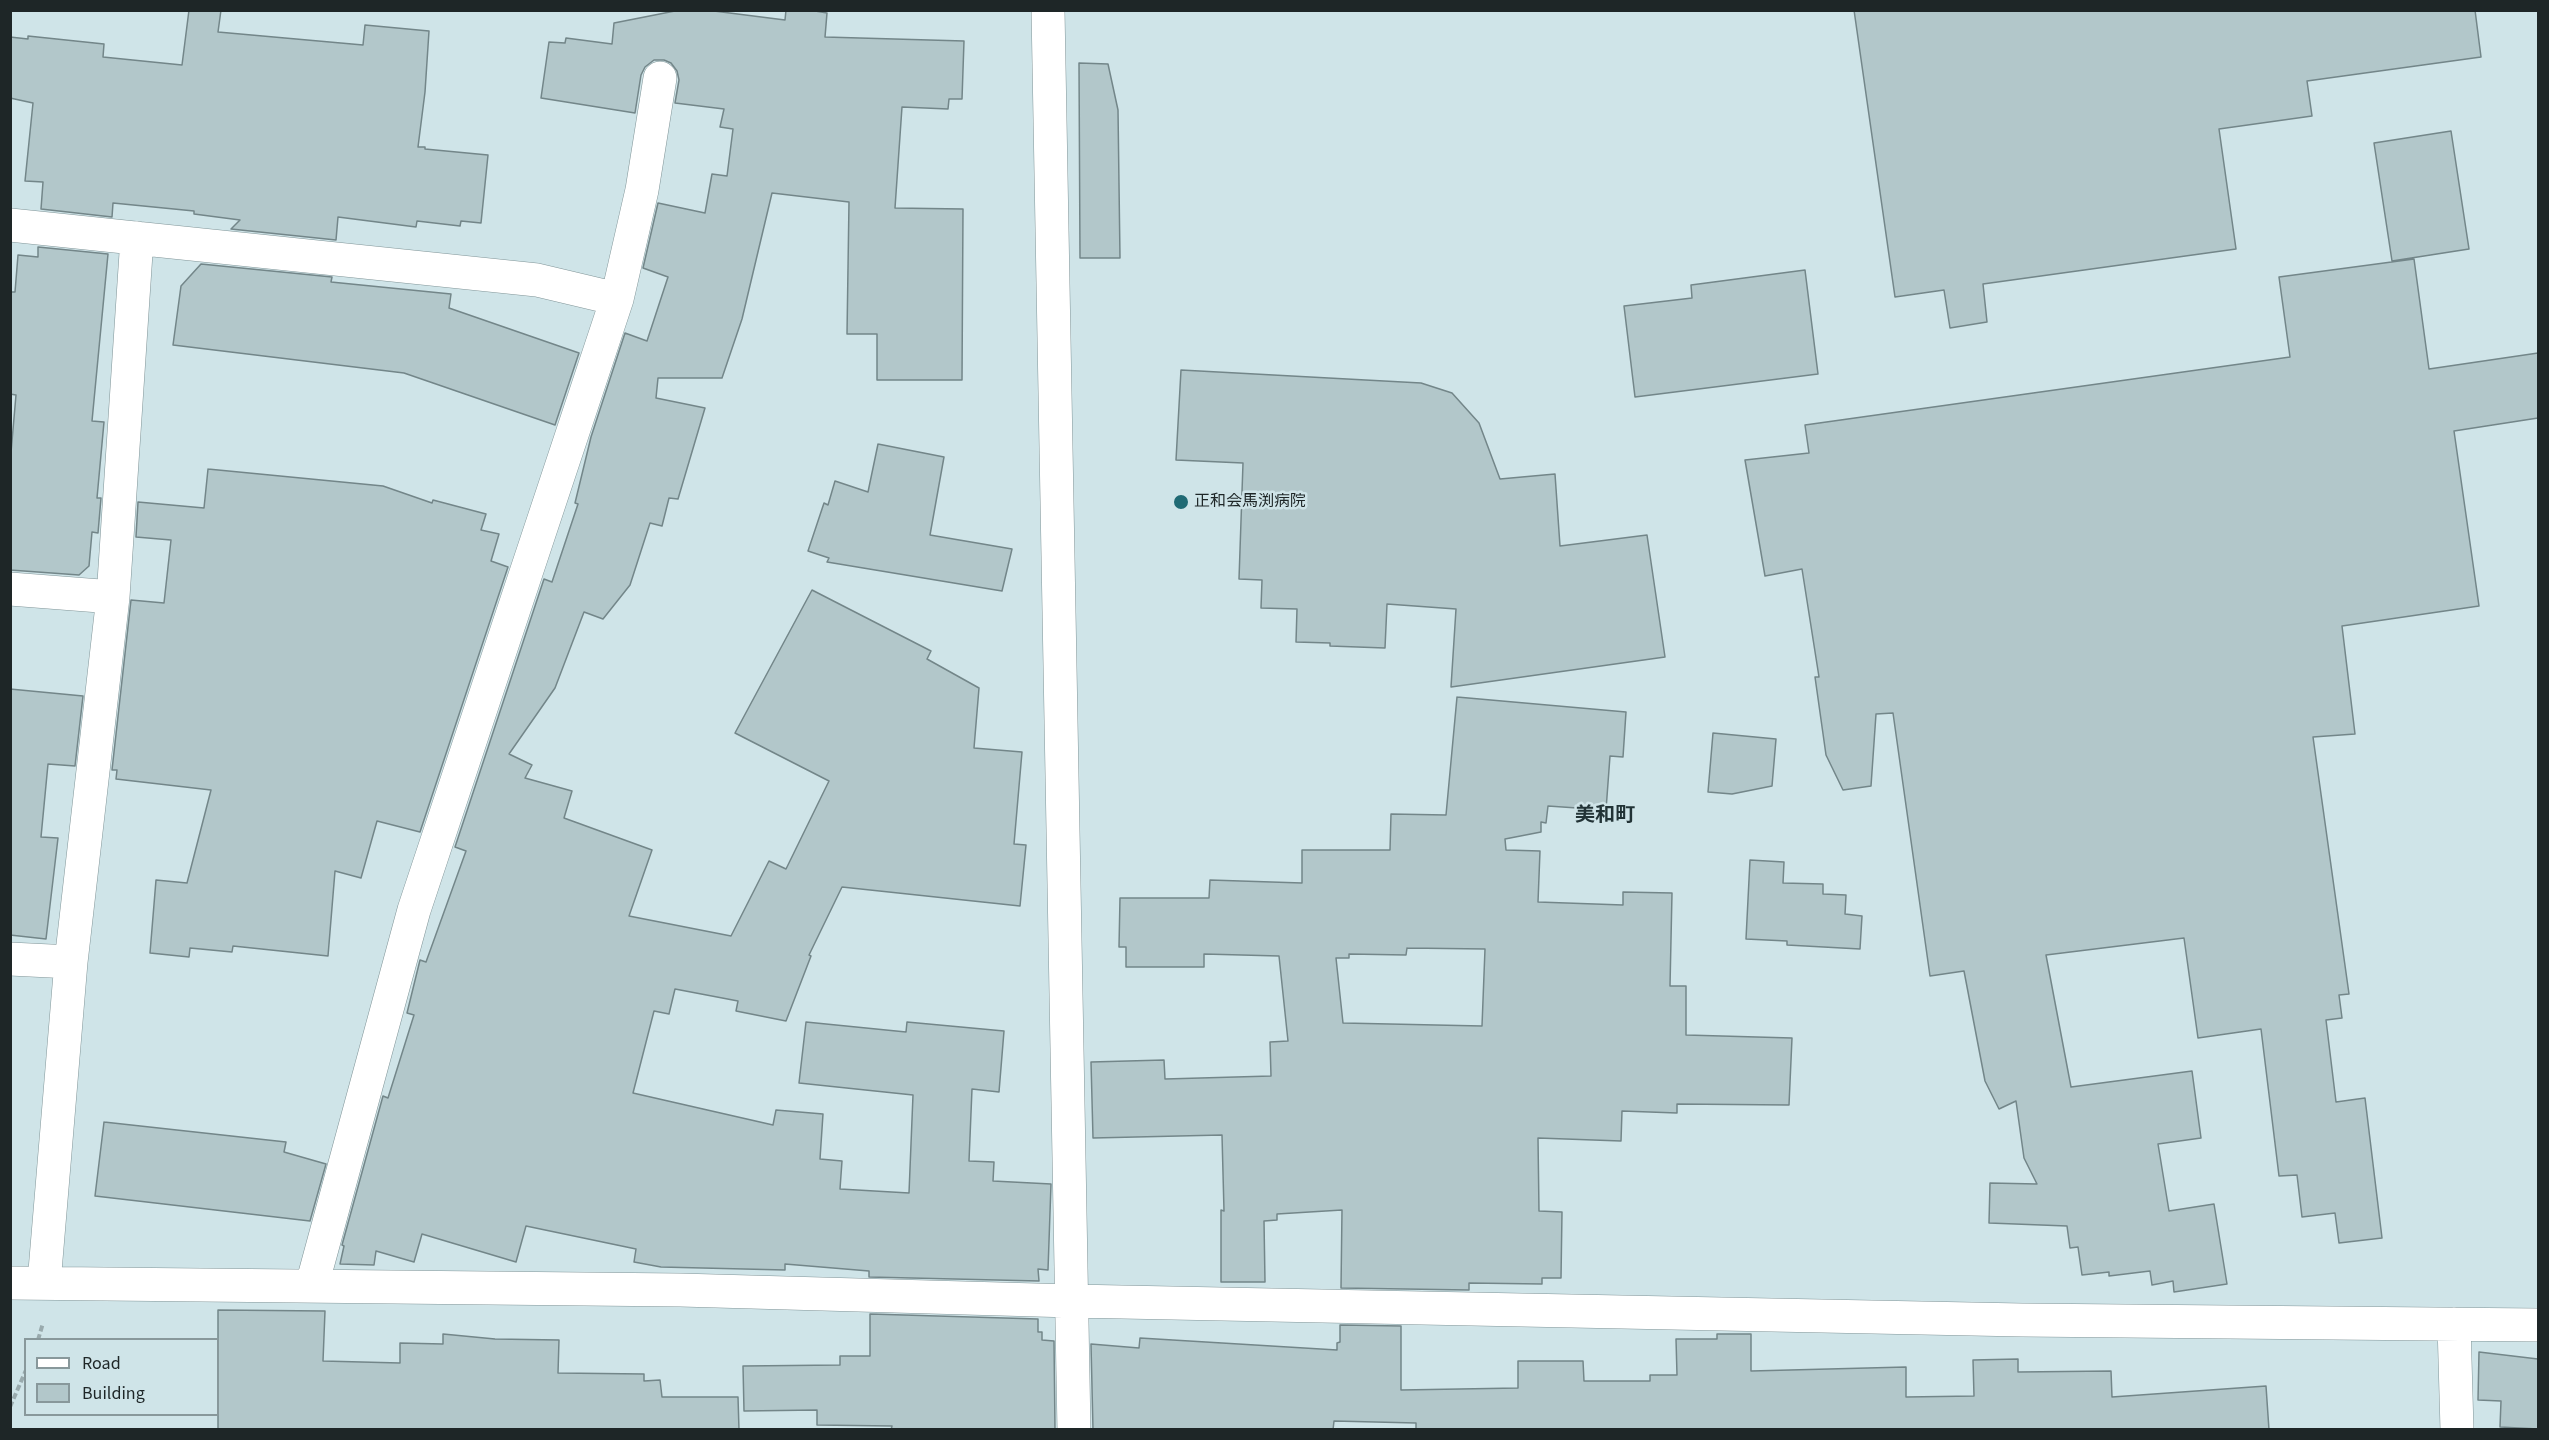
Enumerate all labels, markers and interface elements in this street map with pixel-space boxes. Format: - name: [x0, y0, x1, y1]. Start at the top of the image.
- place label: 正和会馬渕病院: [1194, 492, 1306, 512]
- marker: 正和会馬渕病院: [1172, 493, 1190, 511]
- district label: 美和町: [1575, 805, 1635, 829]
- legend: [24, 1338, 219, 1416]
- text: Road: [82, 1351, 121, 1376]
- text: Building: [82, 1381, 145, 1406]

